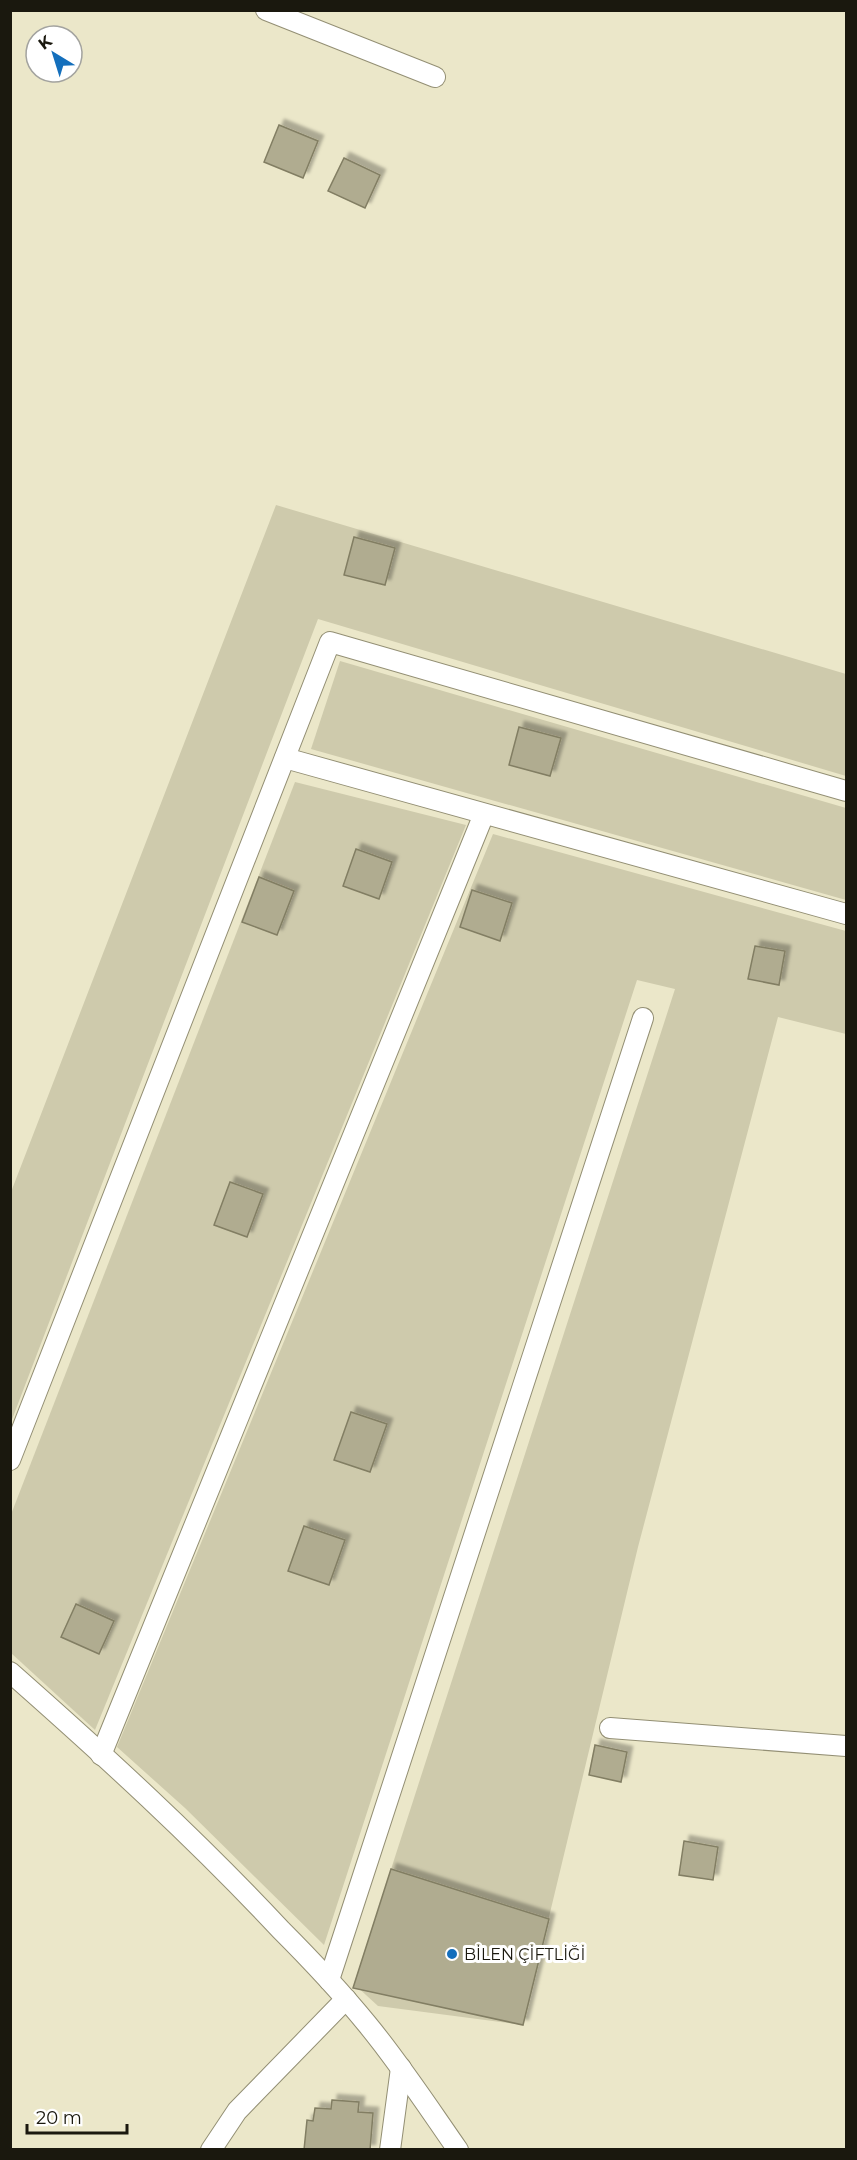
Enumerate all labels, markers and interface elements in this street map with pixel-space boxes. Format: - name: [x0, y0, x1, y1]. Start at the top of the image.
- north arrow: [24, 24, 84, 84]
- text: K: [35, 31, 56, 54]
- place label: BİLEN ÇİFTLİĞİ: [464, 1945, 585, 1964]
- marker: BİLEN ÇİFTLİĞİ: [445, 1947, 459, 1961]
- scale bar: [27, 2097, 128, 2135]
- text: 20 m: [36, 2107, 82, 2129]

